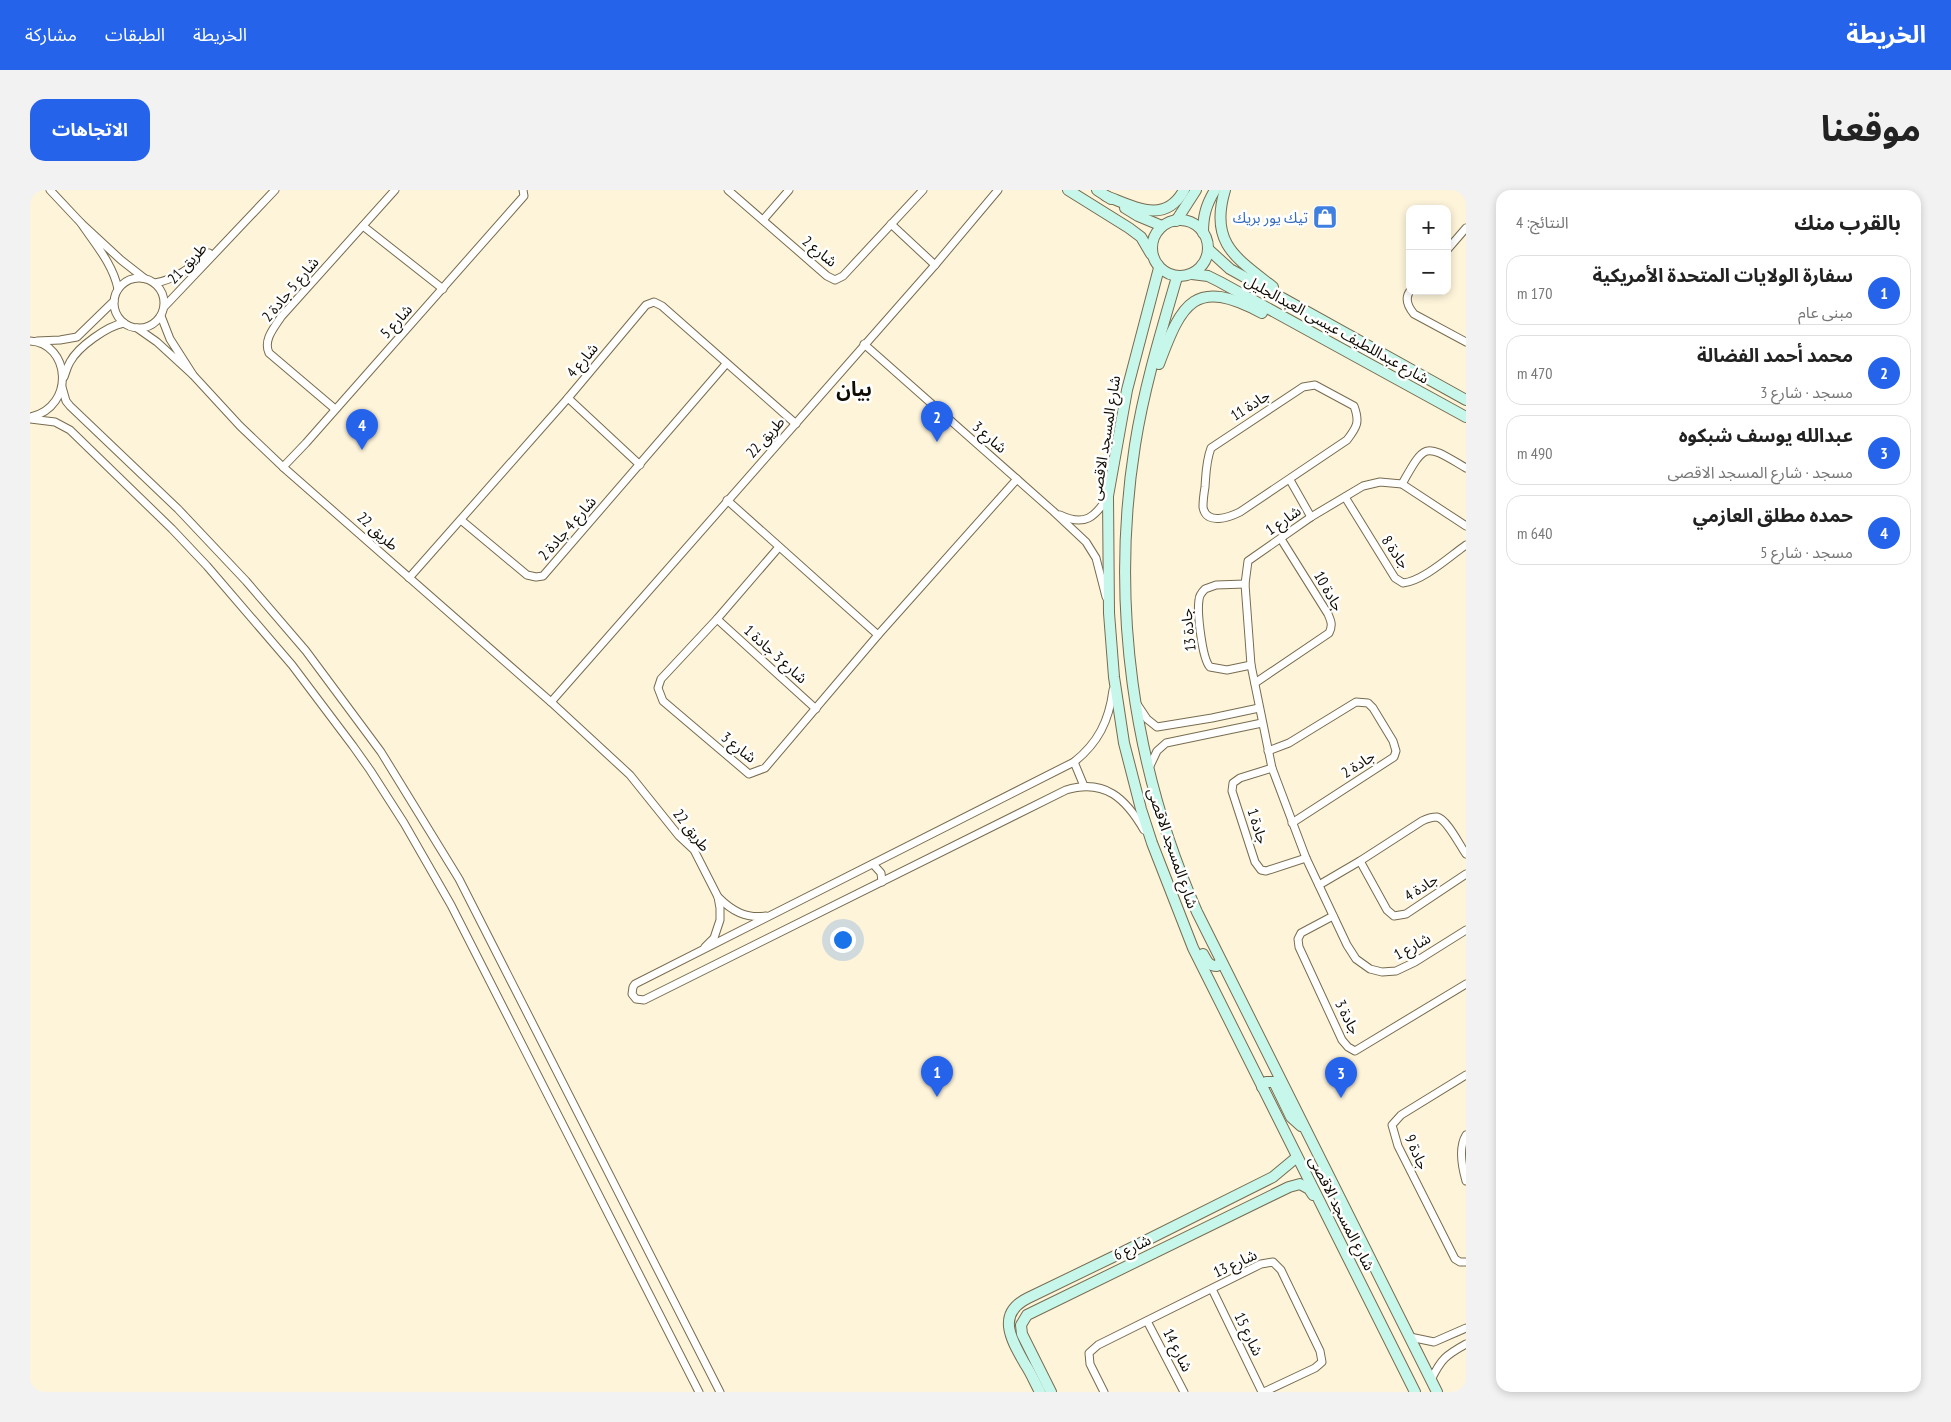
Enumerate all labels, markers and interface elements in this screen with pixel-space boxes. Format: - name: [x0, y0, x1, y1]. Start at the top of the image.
- text: الخريطة: [1846, 19, 1926, 50]
- text: مشاركة: [25, 23, 77, 46]
- text: الطبقات: [105, 23, 165, 46]
- text: الخريطة: [193, 23, 247, 46]
- button: الاتجاهات: [30, 99, 150, 161]
- text: موقعنا: [1821, 105, 1921, 151]
- shop icon: تيك يور بريك: [1312, 204, 1338, 230]
- map controls: [1406, 205, 1451, 295]
- button: +: [1406, 205, 1451, 250]
- place label: تيك يور بريك: [1233, 208, 1308, 227]
- text: بالقرب منك: [1794, 209, 1901, 236]
- text: النتائج: 4: [1516, 212, 1569, 232]
- street label: شارع 2: [797, 231, 841, 273]
- street label: طريق 21: [163, 239, 211, 288]
- button: −: [1406, 250, 1451, 295]
- street label: شارع 5 جادة 2: [257, 253, 325, 327]
- text: سفارة الولايات المتحدة الأمريكية: [1592, 263, 1853, 287]
- street label: شارع عبداللطيف عيسى العبدالجليل: [1240, 270, 1433, 390]
- text: 170 m: [1517, 283, 1552, 303]
- text: 1: [1880, 283, 1888, 303]
- street label: شارع 5: [376, 300, 419, 344]
- text: مبنى عام: [1798, 302, 1853, 322]
- street label: شارع 4: [562, 339, 604, 383]
- text: محمد أحمد الفضالة: [1697, 343, 1853, 367]
- text: 470 m: [1517, 363, 1552, 383]
- text: 2: [1880, 363, 1888, 383]
- street label: شارع المسجد الاقصى: [1086, 374, 1127, 502]
- district label: بيان: [836, 376, 872, 402]
- text: مسجد · شارع 3: [1760, 382, 1853, 402]
- street label: جادة 11: [1227, 385, 1273, 425]
- pin: 2: [921, 401, 953, 442]
- pin: 4: [346, 409, 378, 450]
- street label: طريق 22: [742, 412, 789, 462]
- street label: شارع 3: [967, 417, 1011, 459]
- text: عبدالله يوسف شبكوه: [1679, 423, 1853, 447]
- text: 490 m: [1517, 443, 1552, 463]
- text: 3: [1880, 443, 1888, 463]
- text: مسجد · شارع المسجد الاقصى: [1667, 462, 1853, 482]
- street label: شارع 4 جادة 2: [534, 492, 602, 566]
- street label: شارع 1: [1262, 501, 1306, 541]
- text: حمده مطلق العازمي: [1693, 503, 1853, 527]
- street label: طريق 22: [353, 508, 403, 555]
- text: 640 m: [1517, 523, 1552, 543]
- text: 4: [1880, 523, 1888, 543]
- street label: جادة 8: [1378, 532, 1414, 572]
- text: مسجد · شارع 5: [1760, 542, 1853, 562]
- street label: جادة 10: [1310, 568, 1348, 615]
- street label: جادة 13: [1176, 607, 1200, 652]
- street label: شارع 3 جادة 1: [738, 621, 812, 690]
- street label: شارع 3: [716, 727, 760, 769]
- street label: جادة 2: [1338, 746, 1379, 782]
- street label: شارع المسجد الاقصى: [1141, 785, 1203, 912]
- street label: طريق 22: [669, 805, 715, 856]
- street label: جادة 1: [1243, 806, 1273, 846]
- street label: جادة 4: [1401, 869, 1442, 905]
- your location: [830, 927, 856, 953]
- street label: شارع 1: [1390, 928, 1435, 966]
- street label: جادة 3: [1331, 996, 1365, 1038]
- pin: 1: [921, 1056, 953, 1097]
- pin: 3: [1325, 1057, 1357, 1098]
- street label: جادة 9: [1401, 1132, 1433, 1173]
- street label: شارع المسجد الاقصى: [1302, 1152, 1379, 1275]
- street label: شارع 6: [1110, 1230, 1155, 1267]
- street label: شارع 13: [1210, 1245, 1261, 1284]
- street label: شارع 15: [1228, 1309, 1268, 1360]
- street label: شارع 14: [1156, 1325, 1197, 1376]

